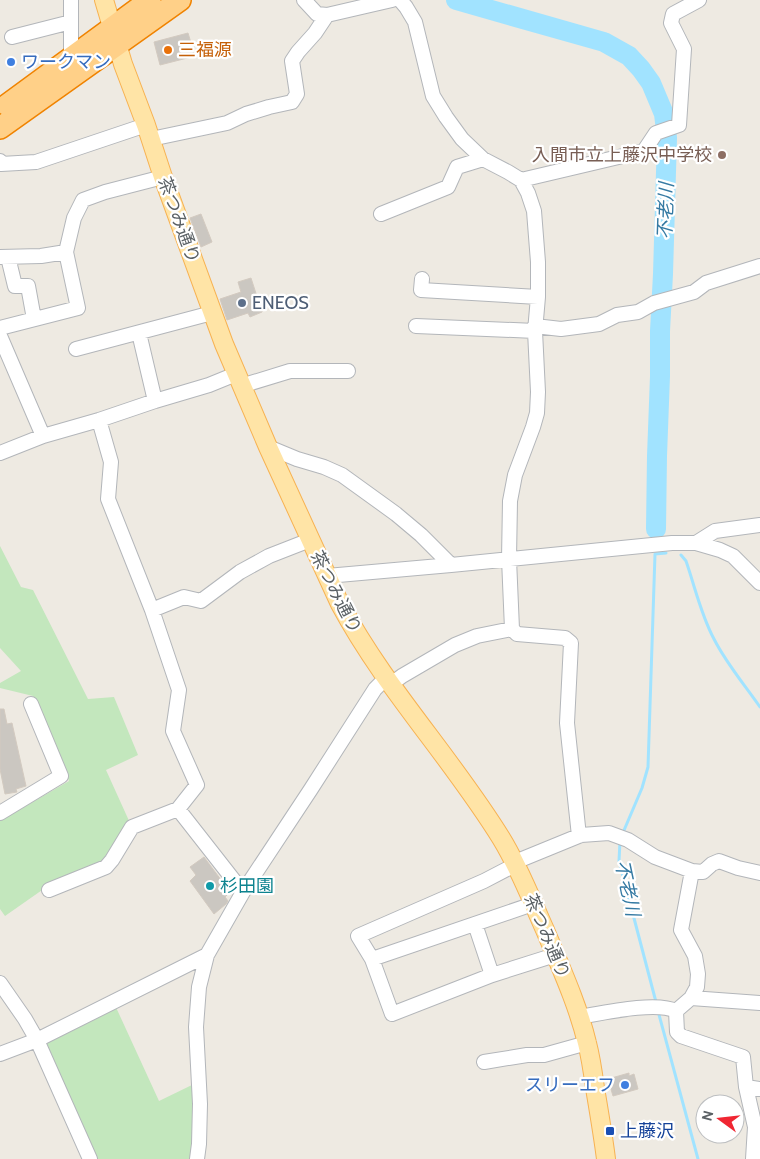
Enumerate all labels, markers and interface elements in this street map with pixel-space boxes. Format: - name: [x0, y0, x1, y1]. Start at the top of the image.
- place label: 三福源: [178, 39, 232, 61]
- marker: 三福源: [162, 44, 174, 56]
- place label: ワークマン: [21, 51, 111, 73]
- marker: ワークマン: [5, 56, 17, 68]
- place label: 入間市立上藤沢中学校: [532, 144, 712, 166]
- marker: 入間市立上藤沢中学校: [716, 149, 728, 161]
- street label: 茶つみ通り: [153, 174, 205, 266]
- water label: 不老川: [653, 180, 678, 240]
- place label: ENEOS: [252, 292, 309, 314]
- marker: ENEOS: [236, 297, 248, 309]
- street label: 茶つみ通り: [306, 547, 366, 637]
- water label: 不老川: [610, 858, 645, 920]
- place label: 杉田園: [220, 875, 274, 897]
- marker: 杉田園: [204, 880, 216, 892]
- street label: 茶つみ通り: [519, 890, 575, 982]
- place label: スリーエフ: [525, 1074, 615, 1096]
- marker: スリーエフ: [619, 1079, 631, 1091]
- north arrow: [695, 1094, 745, 1144]
- text: N: [697, 1109, 717, 1123]
- place label: 上藤沢: [620, 1120, 674, 1142]
- marker: 上藤沢: [604, 1125, 616, 1137]

